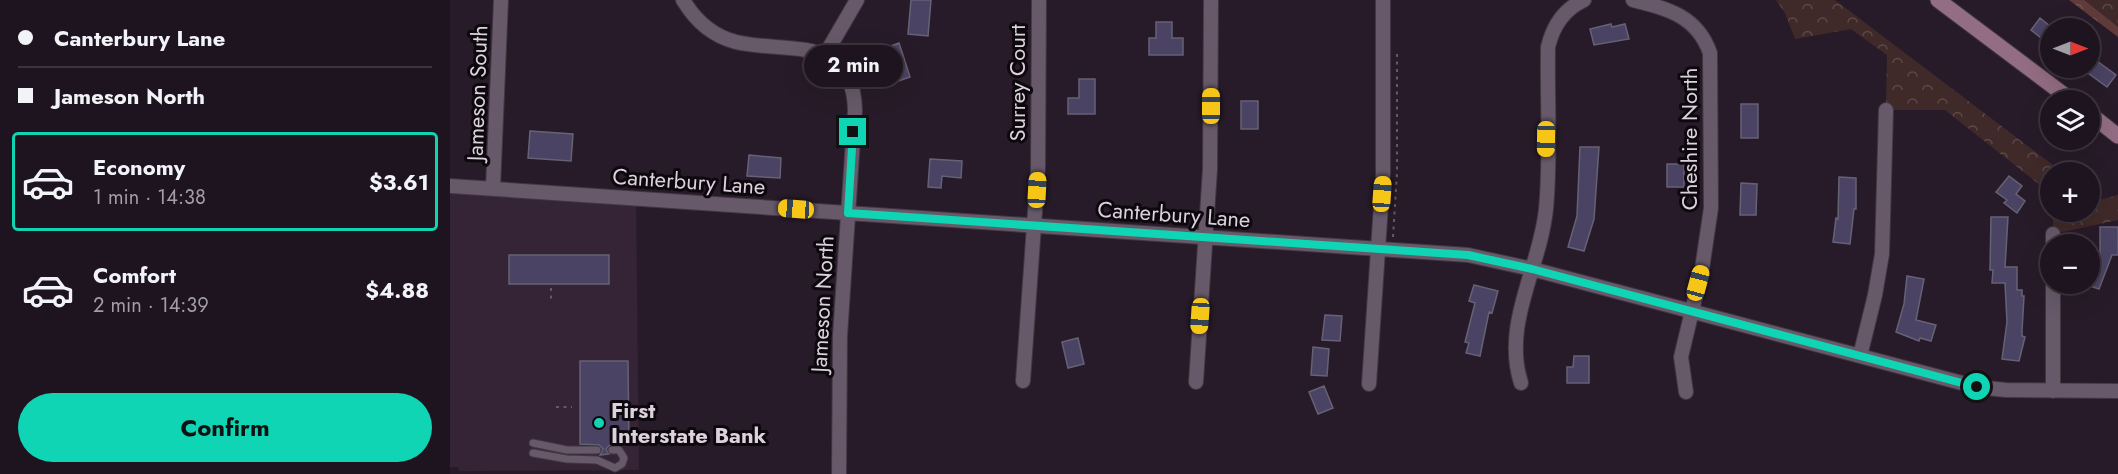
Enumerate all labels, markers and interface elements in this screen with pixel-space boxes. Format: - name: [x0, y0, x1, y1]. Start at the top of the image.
- north arrow: [2040, 18, 2100, 78]
- map controls: [2040, 18, 2100, 294]
- text: Canterbury Lane: [54, 22, 225, 54]
- street label: Surrey Court: [1001, 24, 1033, 142]
- street label: Jameson South: [459, 25, 495, 164]
- callout: 2 min: [804, 45, 902, 87]
- text: 2 min: [827, 51, 880, 80]
- street label: Cheshire North: [1673, 68, 1705, 210]
- text: Jameson North: [54, 80, 205, 112]
- car: [1202, 88, 1220, 124]
- button: layers: [2040, 90, 2100, 150]
- route end: [839, 118, 866, 145]
- car: [1537, 121, 1555, 157]
- text: Economy: [93, 151, 185, 183]
- icon: car: [21, 155, 75, 209]
- street label: Canterbury Lane: [611, 160, 767, 202]
- button: +: [2040, 162, 2100, 222]
- text: $3.61: [369, 166, 429, 198]
- car: [1027, 172, 1047, 208]
- car: [1372, 175, 1392, 213]
- text: 1 min · 14:38: [93, 183, 206, 212]
- street label: Canterbury Lane: [1096, 193, 1252, 235]
- car: [777, 199, 815, 219]
- button: −: [2040, 234, 2100, 294]
- street label: Jameson North: [802, 235, 842, 376]
- text: Comfort: [93, 259, 176, 291]
- icon: car: [21, 263, 75, 317]
- car: [1685, 263, 1711, 303]
- text: $4.88: [365, 274, 429, 306]
- text: 2 min · 14:39: [93, 291, 209, 320]
- car: [1190, 297, 1210, 335]
- route start: [1963, 373, 1990, 400]
- button: Confirm: [18, 393, 432, 462]
- place label: First Interstate Bank: [611, 394, 767, 451]
- marker: First Interstate Bank: [592, 416, 606, 430]

